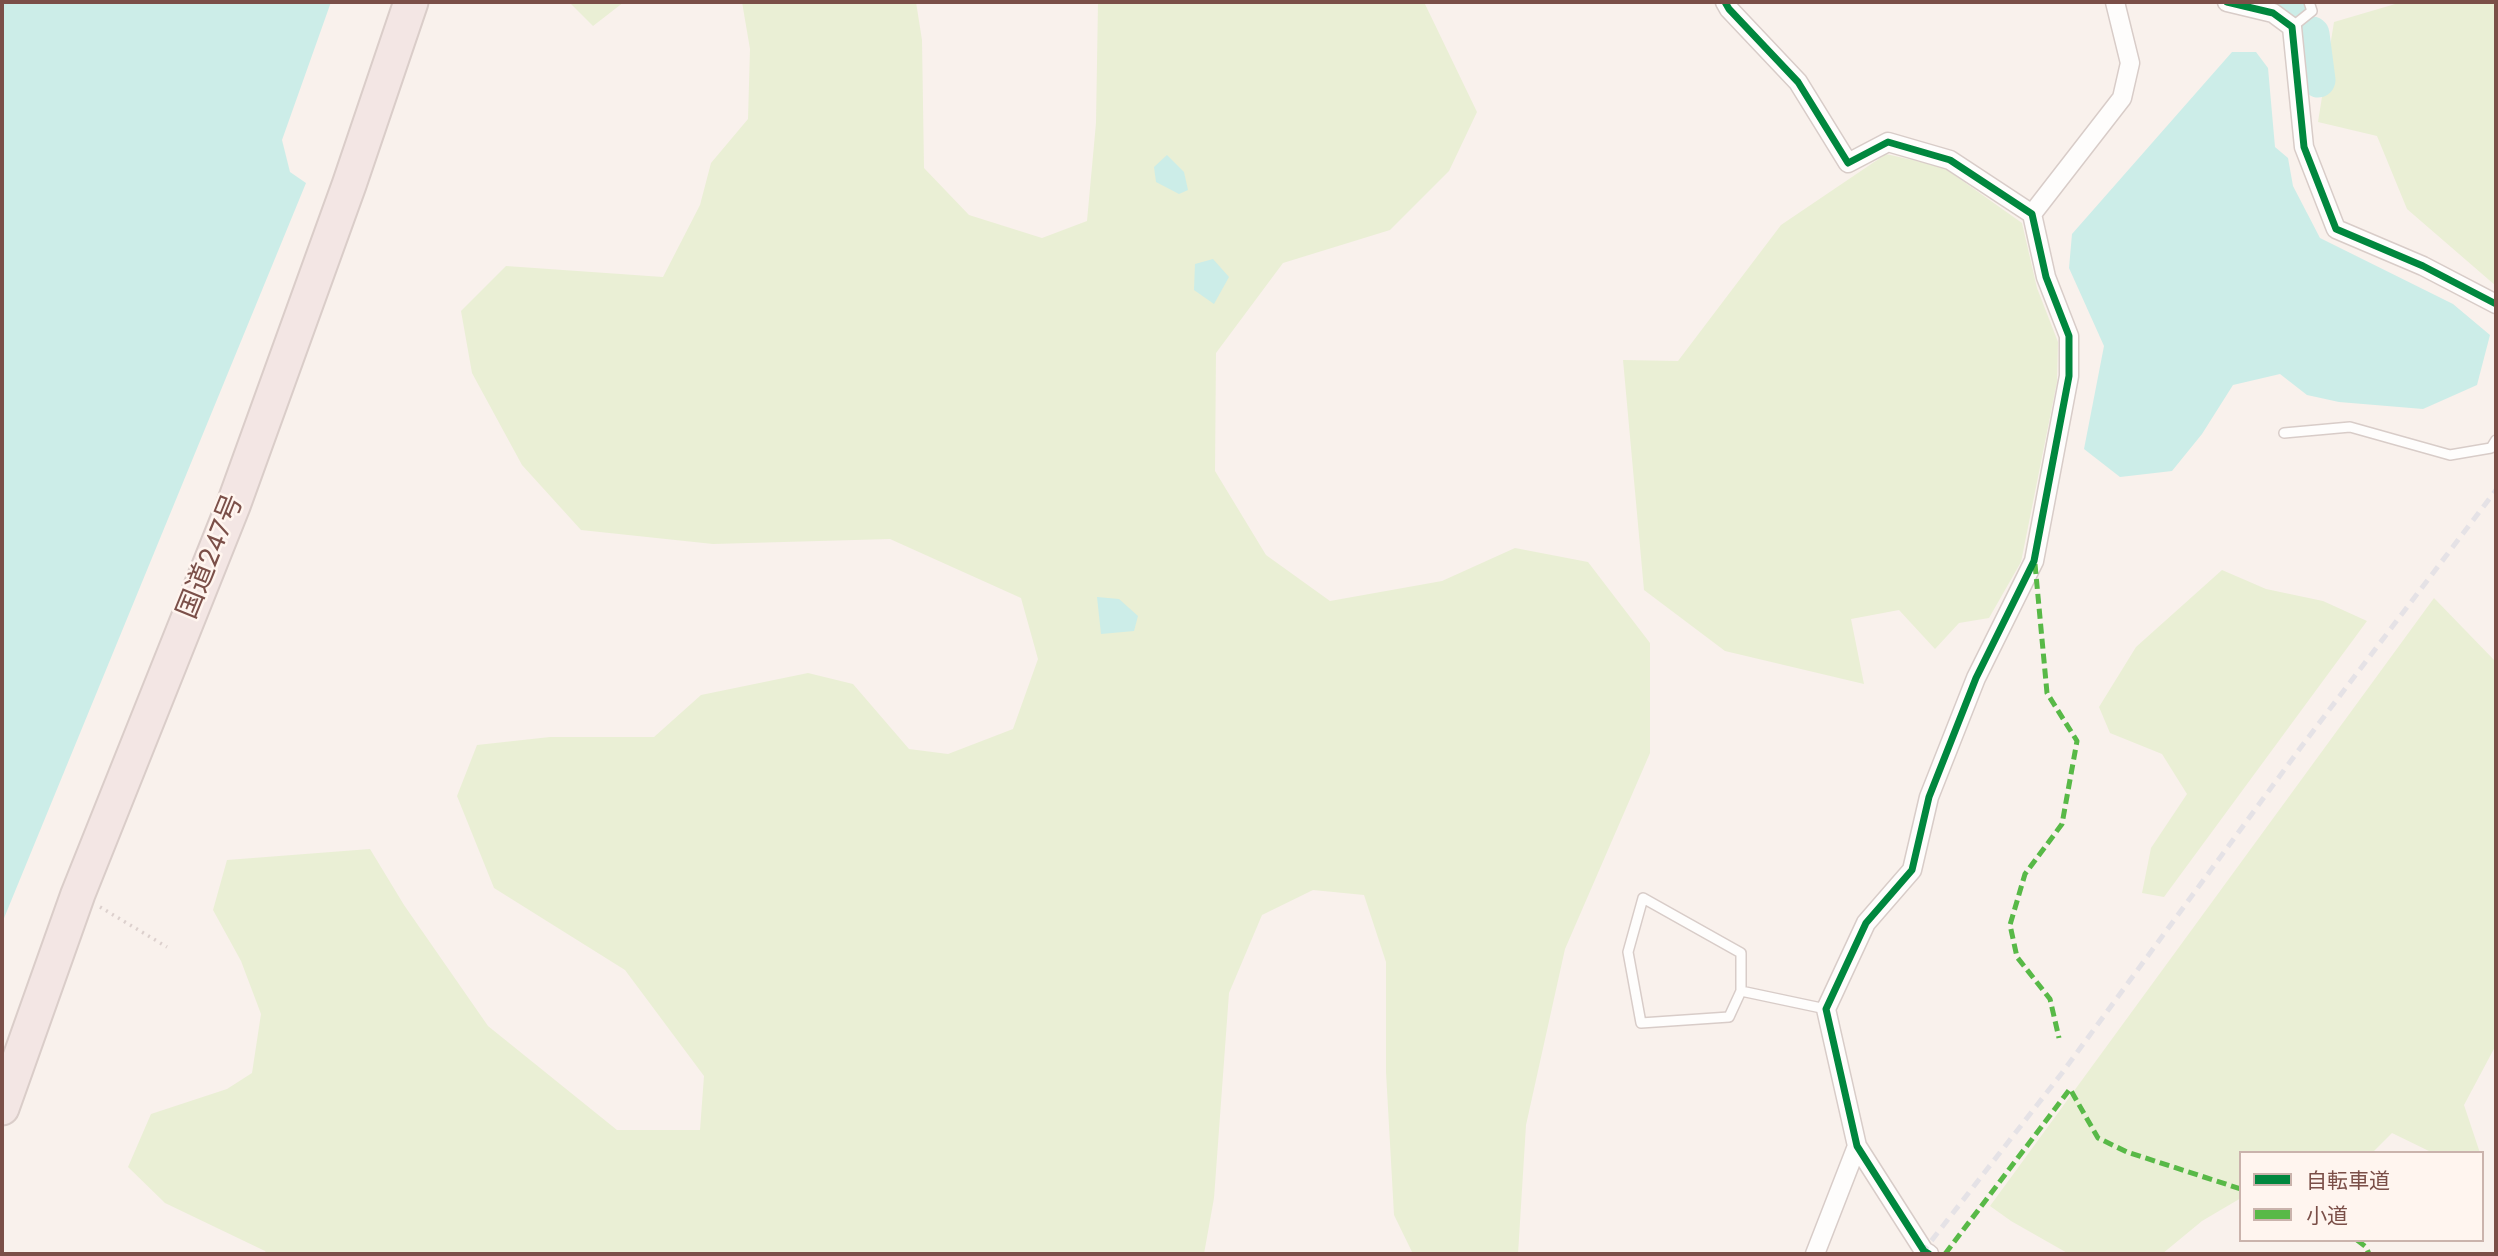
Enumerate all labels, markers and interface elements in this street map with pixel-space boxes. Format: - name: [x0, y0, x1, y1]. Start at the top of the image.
- street label: 国道247号: [172, 490, 252, 624]
- legend: [2239, 1151, 2484, 1242]
- text: 自転車道: [2306, 1166, 2390, 1196]
- text: 小道: [2306, 1201, 2348, 1231]

